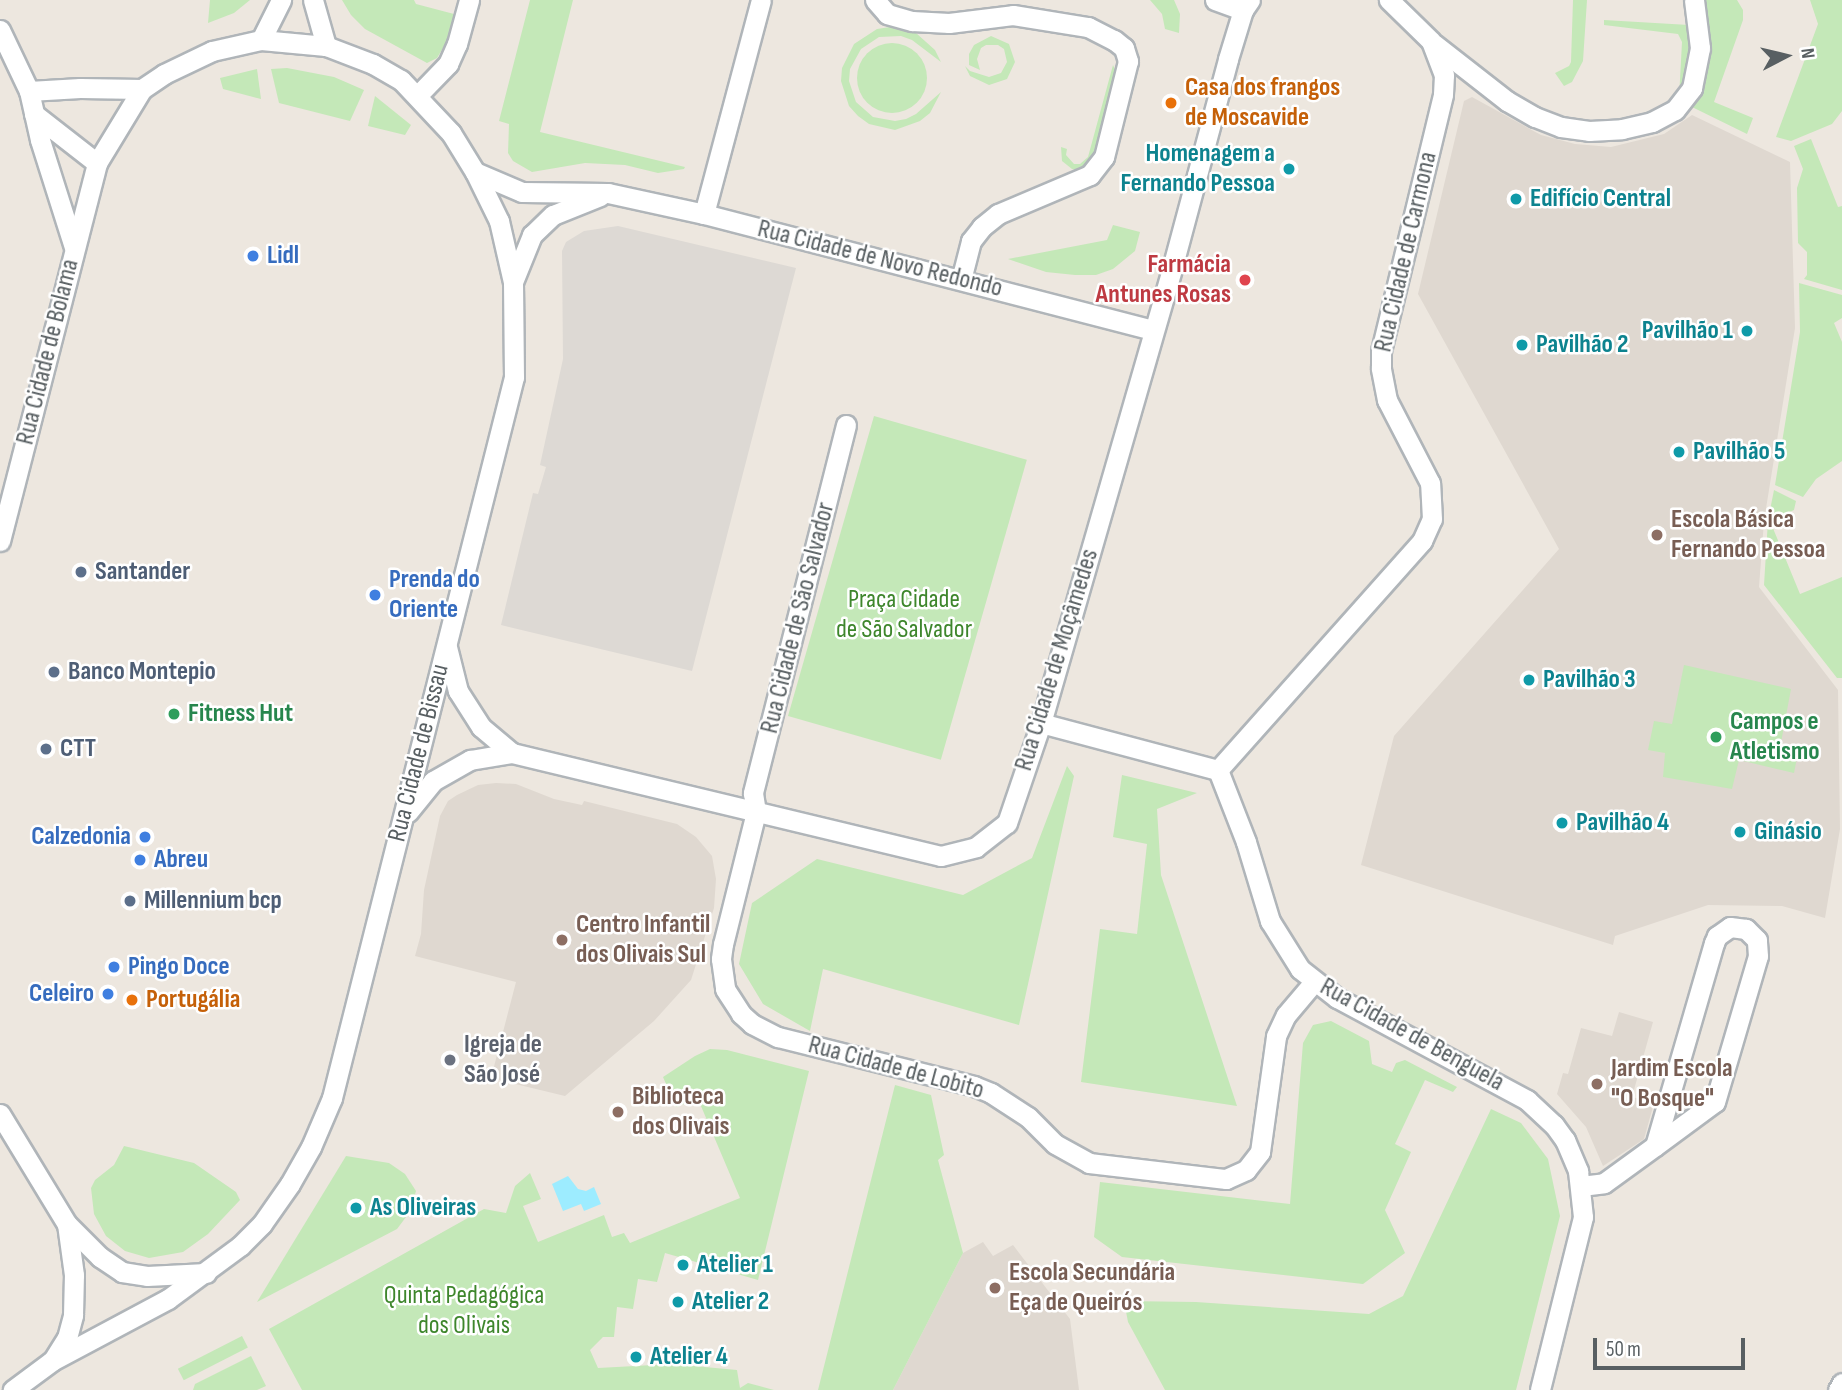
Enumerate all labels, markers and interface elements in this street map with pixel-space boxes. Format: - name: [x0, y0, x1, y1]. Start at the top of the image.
- north arrow: [1751, 21, 1821, 91]
- text: N: [1795, 47, 1819, 60]
- place label: Casa dos frangos de Moscavide: [1185, 72, 1340, 134]
- marker: Casa dos frangos de Moscavide: [1163, 95, 1179, 111]
- place label: Homenagem a Fernando Pessoa: [1121, 138, 1275, 200]
- street label: Rua Cidade de Carmona: [1368, 149, 1444, 355]
- marker: Homenagem a Fernando Pessoa: [1281, 161, 1297, 177]
- place label: Edifício Central: [1530, 183, 1671, 215]
- marker: Edifício Central: [1508, 191, 1524, 207]
- street label: Rua Cidade de Novo Redondo: [754, 213, 1006, 305]
- place label: Lidl: [267, 240, 299, 272]
- marker: Lidl: [245, 248, 261, 264]
- place label: Farmácia Antunes Rosas: [1095, 249, 1231, 310]
- street label: Rua Cidade de Bolama: [10, 256, 86, 448]
- marker: Farmácia Antunes Rosas: [1237, 272, 1253, 288]
- place label: Pavilhão 1: [1642, 315, 1733, 347]
- marker: Pavilhão 1: [1739, 323, 1755, 339]
- place label: Pavilhão 2: [1536, 329, 1628, 361]
- marker: Pavilhão 2: [1514, 337, 1530, 353]
- place label: Pavilhão 5: [1693, 436, 1785, 468]
- marker: Pavilhão 5: [1671, 444, 1687, 460]
- street label: Rua Cidade de São Salvador: [754, 499, 842, 737]
- place label: Escola Básica Fernando Pessoa: [1671, 504, 1825, 566]
- marker: Escola Básica Fernando Pessoa: [1649, 527, 1665, 543]
- street label: Rua Cidade de Moçâmedes: [1008, 545, 1106, 775]
- place label: Santander: [95, 556, 190, 588]
- marker: Santander: [73, 564, 89, 580]
- place label: Prenda do Oriente: [389, 564, 480, 626]
- park label: Praça Cidade de São Salvador: [836, 584, 972, 646]
- marker: Prenda do Oriente: [367, 587, 383, 603]
- place label: Banco Montepio: [68, 656, 216, 688]
- street label: Rua Cidade de Bissau: [382, 661, 456, 845]
- marker: Banco Montepio: [46, 664, 62, 680]
- place label: Pavilhão 3: [1543, 664, 1636, 696]
- marker: Pavilhão 3: [1521, 672, 1537, 688]
- place label: Fitness Hut: [188, 698, 293, 730]
- marker: Fitness Hut: [166, 706, 182, 722]
- place label: Campos e Atletismo: [1730, 706, 1820, 768]
- marker: Campos e Atletismo: [1708, 729, 1724, 745]
- place label: CTT: [60, 733, 96, 765]
- marker: CTT: [38, 741, 54, 757]
- place label: Pavilhão 4: [1576, 807, 1669, 839]
- marker: Pavilhão 4: [1554, 815, 1570, 831]
- place label: Ginásio: [1754, 816, 1822, 848]
- place label: Calzedonia: [31, 821, 131, 853]
- marker: Ginásio: [1732, 824, 1748, 840]
- marker: Calzedonia: [137, 829, 153, 845]
- place label: Abreu: [154, 844, 208, 876]
- marker: Abreu: [132, 852, 148, 868]
- place label: Millennium bcp: [144, 885, 282, 917]
- marker: Millennium bcp: [122, 893, 138, 909]
- place label: Centro Infantil dos Olivais Sul: [576, 909, 710, 970]
- marker: Centro Infantil dos Olivais Sul: [554, 932, 570, 948]
- place label: Pingo Doce: [128, 951, 230, 983]
- marker: Pingo Doce: [106, 959, 122, 975]
- street label: Rua Cidade de Benguela: [1314, 971, 1510, 1099]
- place label: Celeiro: [29, 978, 94, 1010]
- place label: Portugália: [146, 984, 240, 1016]
- marker: Celeiro: [100, 986, 116, 1002]
- marker: Portugália: [124, 992, 140, 1008]
- place label: Igreja de São José: [464, 1029, 542, 1090]
- street label: Rua Cidade de Lobito: [805, 1030, 987, 1106]
- marker: Igreja de São José: [442, 1052, 458, 1068]
- place label: Jardim Escola "O Bosque": [1611, 1053, 1733, 1114]
- marker: Jardim Escola "O Bosque": [1589, 1076, 1605, 1092]
- place label: Biblioteca dos Olivais: [632, 1081, 730, 1142]
- marker: Biblioteca dos Olivais: [610, 1104, 626, 1120]
- place label: As Oliveiras: [370, 1192, 476, 1224]
- marker: As Oliveiras: [348, 1200, 364, 1216]
- place label: Atelier 1: [697, 1249, 773, 1281]
- marker: Atelier 1: [675, 1257, 691, 1273]
- place label: Escola Secundária Eça de Queirós: [1009, 1257, 1175, 1318]
- park label: Quinta Pedagógica dos Olivais: [384, 1280, 544, 1342]
- marker: Escola Secundária Eça de Queirós: [987, 1280, 1003, 1296]
- place label: Atelier 2: [692, 1286, 769, 1318]
- marker: Atelier 2: [670, 1294, 686, 1310]
- scale bar: [1597, 1324, 1749, 1368]
- text: 50 m: [1606, 1337, 1641, 1362]
- place label: Atelier 4: [650, 1341, 728, 1373]
- marker: Atelier 4: [628, 1349, 644, 1365]

